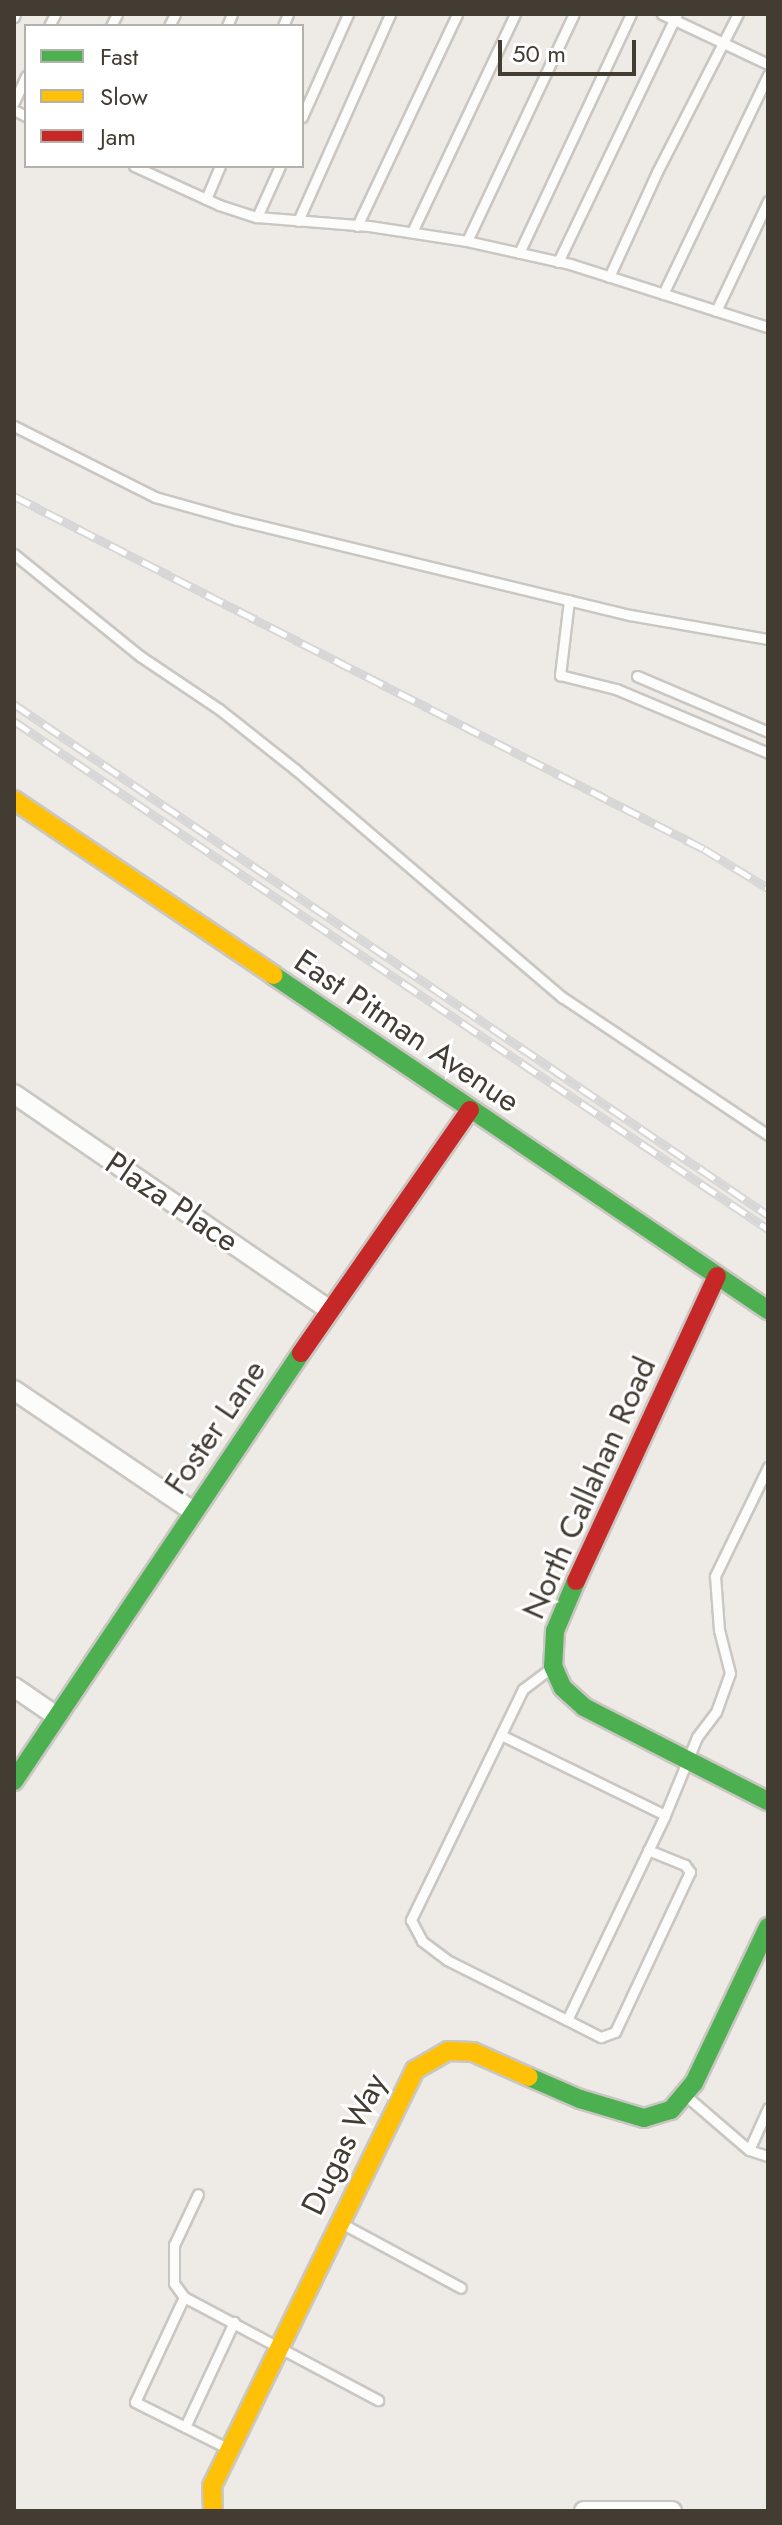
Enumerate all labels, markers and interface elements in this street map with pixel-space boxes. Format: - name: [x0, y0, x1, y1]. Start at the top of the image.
- legend: [24, 24, 304, 168]
- scale bar: [502, 24, 640, 74]
- text: 50 m: [512, 36, 566, 71]
- text: Fast: [100, 39, 138, 74]
- text: Slow: [100, 79, 148, 114]
- text: Jam: [100, 119, 136, 154]
- street label: East Pitman Avenue: [287, 942, 527, 1120]
- street label: Plaza Place: [98, 1144, 246, 1260]
- street label: North Callahan Road: [514, 1351, 664, 1625]
- street label: Foster Lane: [156, 1353, 274, 1501]
- street label: Dugas Way: [293, 2067, 395, 2221]

